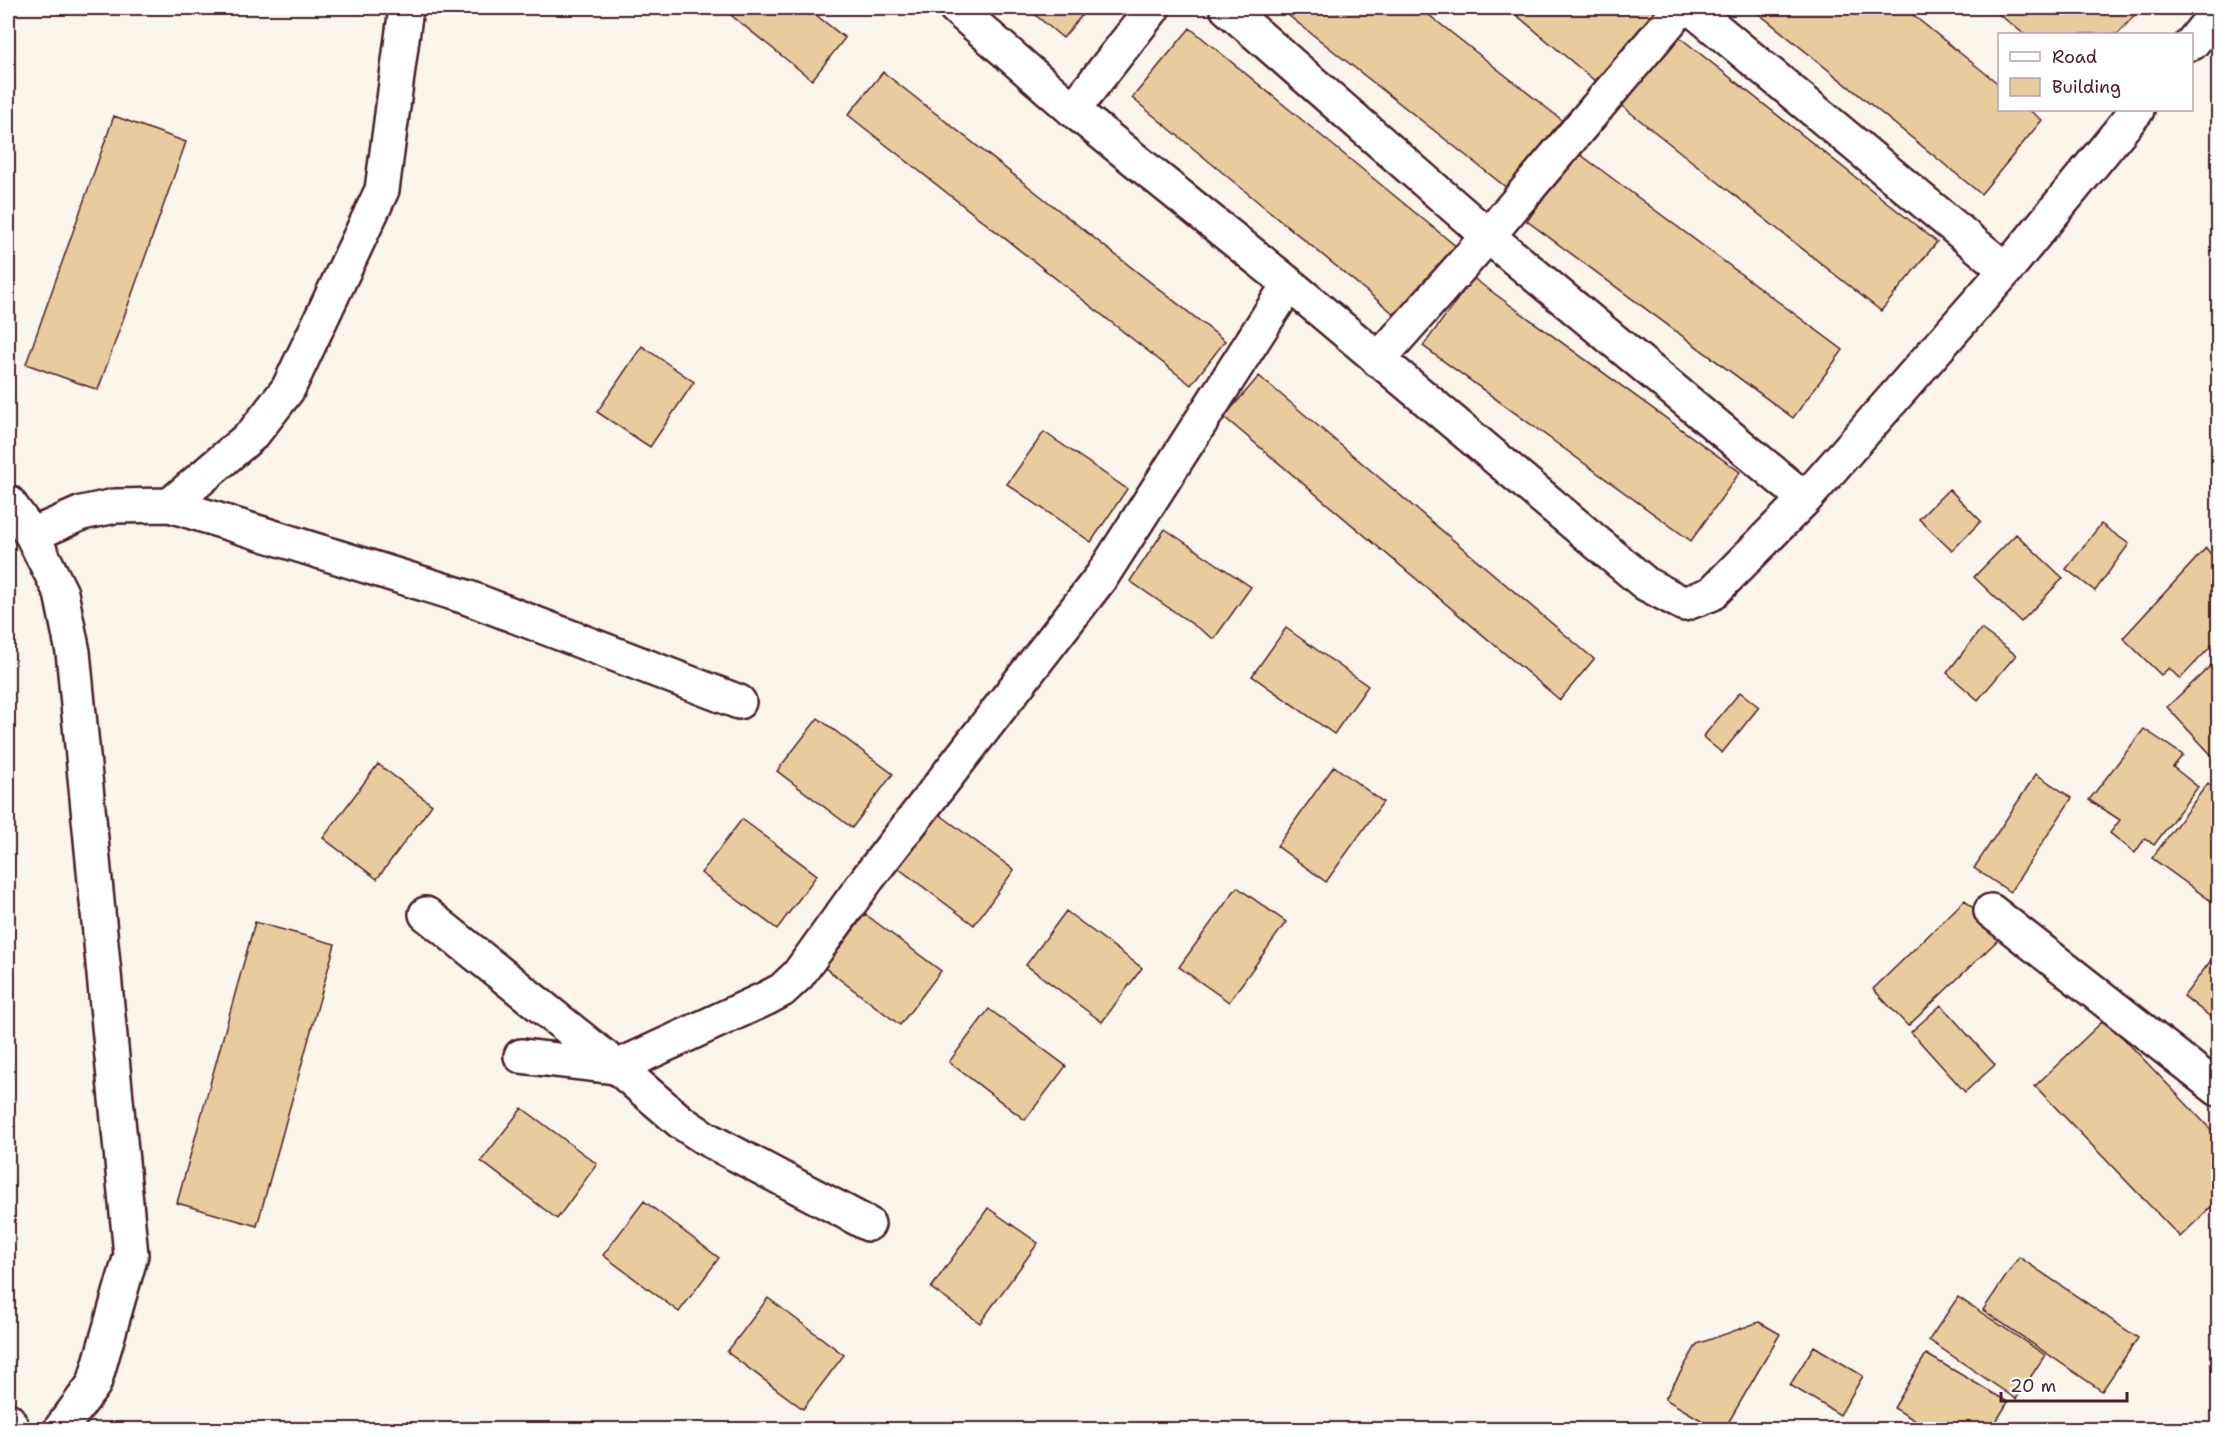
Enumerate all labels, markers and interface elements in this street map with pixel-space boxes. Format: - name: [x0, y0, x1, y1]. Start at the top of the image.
- legend: [1998, 33, 2193, 111]
- text: Road: [2052, 45, 2097, 69]
- text: Building: [2052, 75, 2121, 99]
- scale bar: [2001, 1365, 2127, 1403]
- text: 20 m: [2010, 1374, 2056, 1398]

